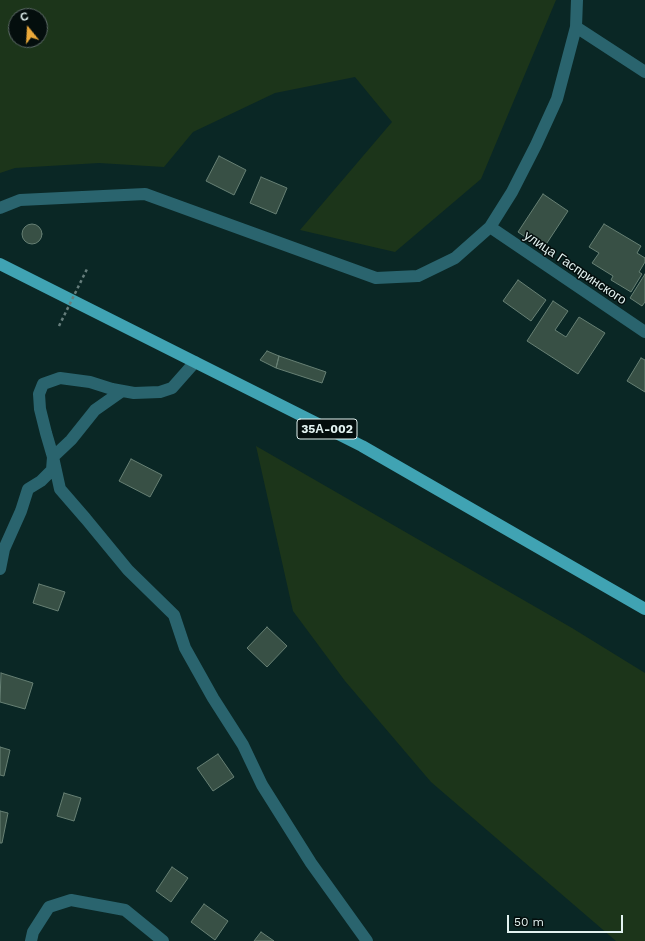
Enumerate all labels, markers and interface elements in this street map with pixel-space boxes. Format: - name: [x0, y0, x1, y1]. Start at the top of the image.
- north arrow: [8, 8, 48, 48]
- text: С: [19, 10, 30, 24]
- street label: улица Гаспринского: [521, 228, 629, 308]
- road number: 35А-002: [297, 419, 357, 439]
- scale bar: [509, 907, 625, 933]
- text: 50 m: [514, 915, 544, 929]

